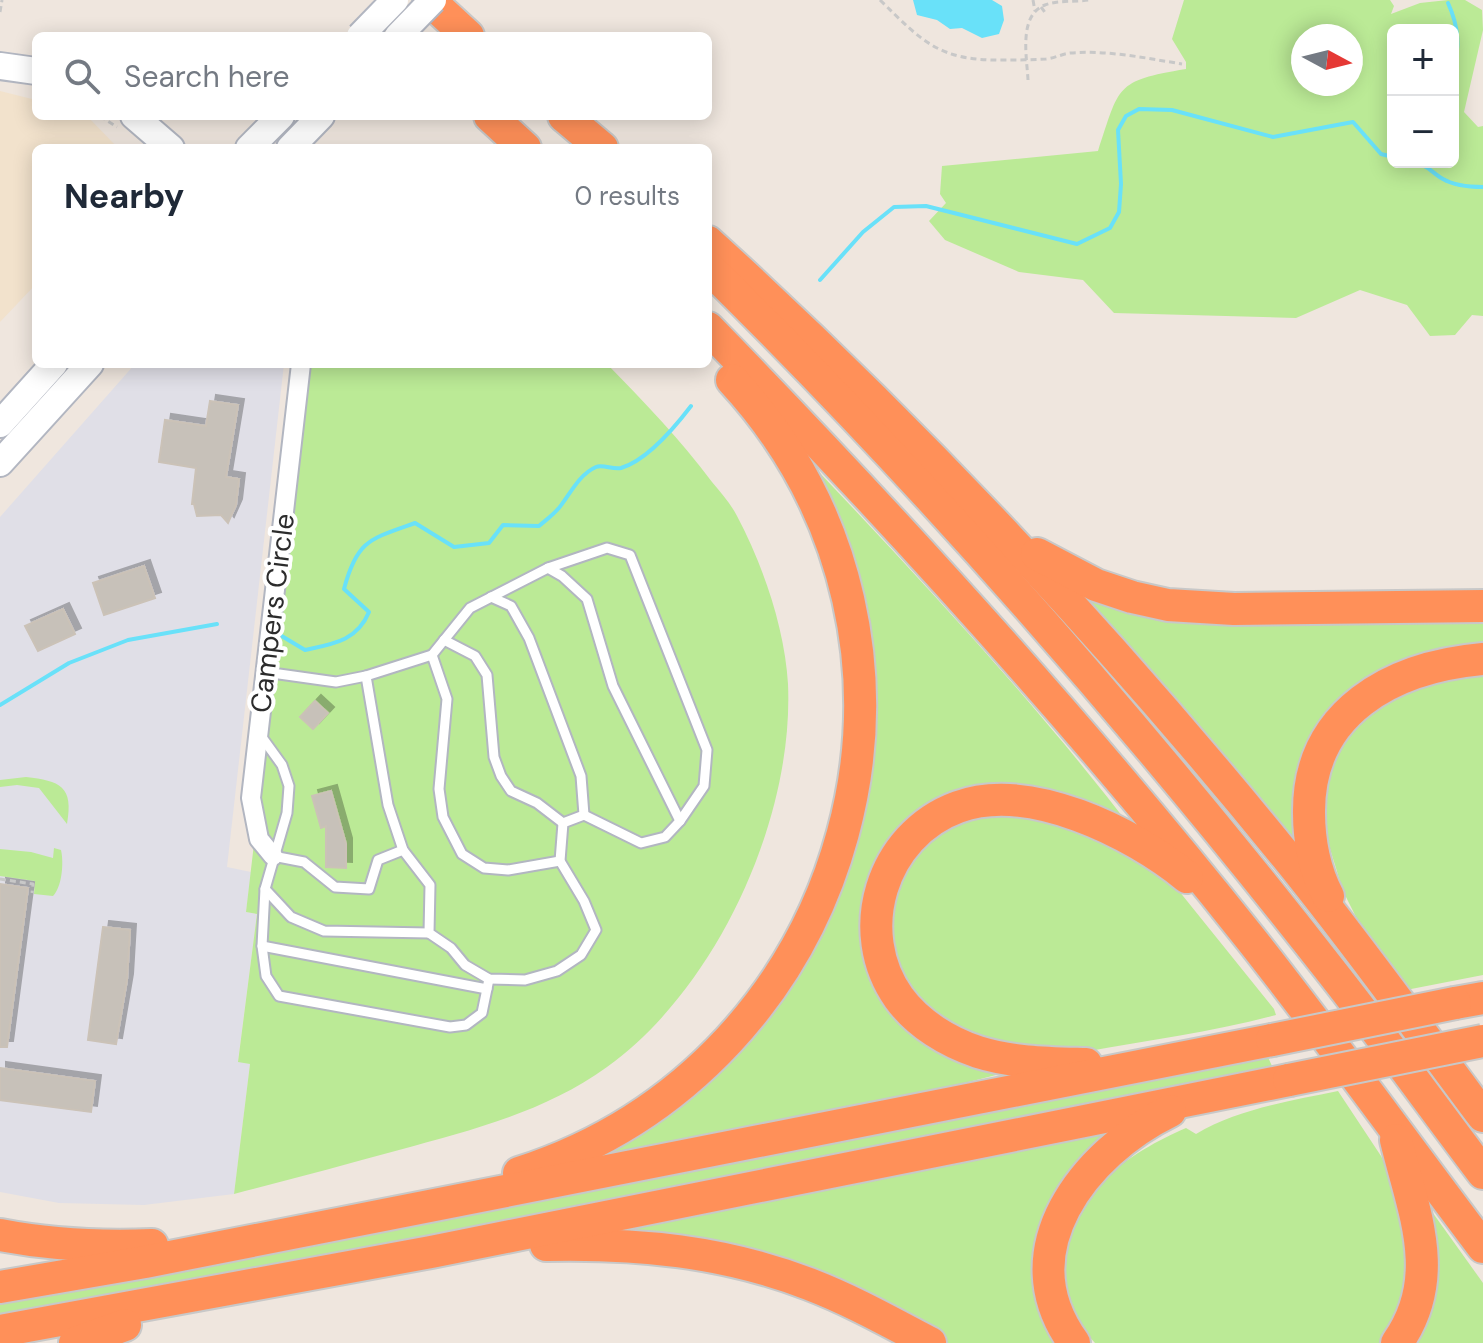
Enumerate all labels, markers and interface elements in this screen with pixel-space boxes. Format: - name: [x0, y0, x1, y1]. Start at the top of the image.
- north arrow: [1291, 24, 1363, 96]
- map controls: [1387, 24, 1459, 168]
- button: +: [1387, 24, 1459, 96]
- search box: [32, 32, 712, 120]
- icon: search: [60, 54, 104, 98]
- text: Search here: [124, 57, 290, 96]
- button: −: [1387, 96, 1459, 168]
- text: Nearby: [64, 174, 184, 219]
- text: 0 results: [574, 179, 680, 213]
- street label: Campers Circle: [242, 511, 303, 715]

